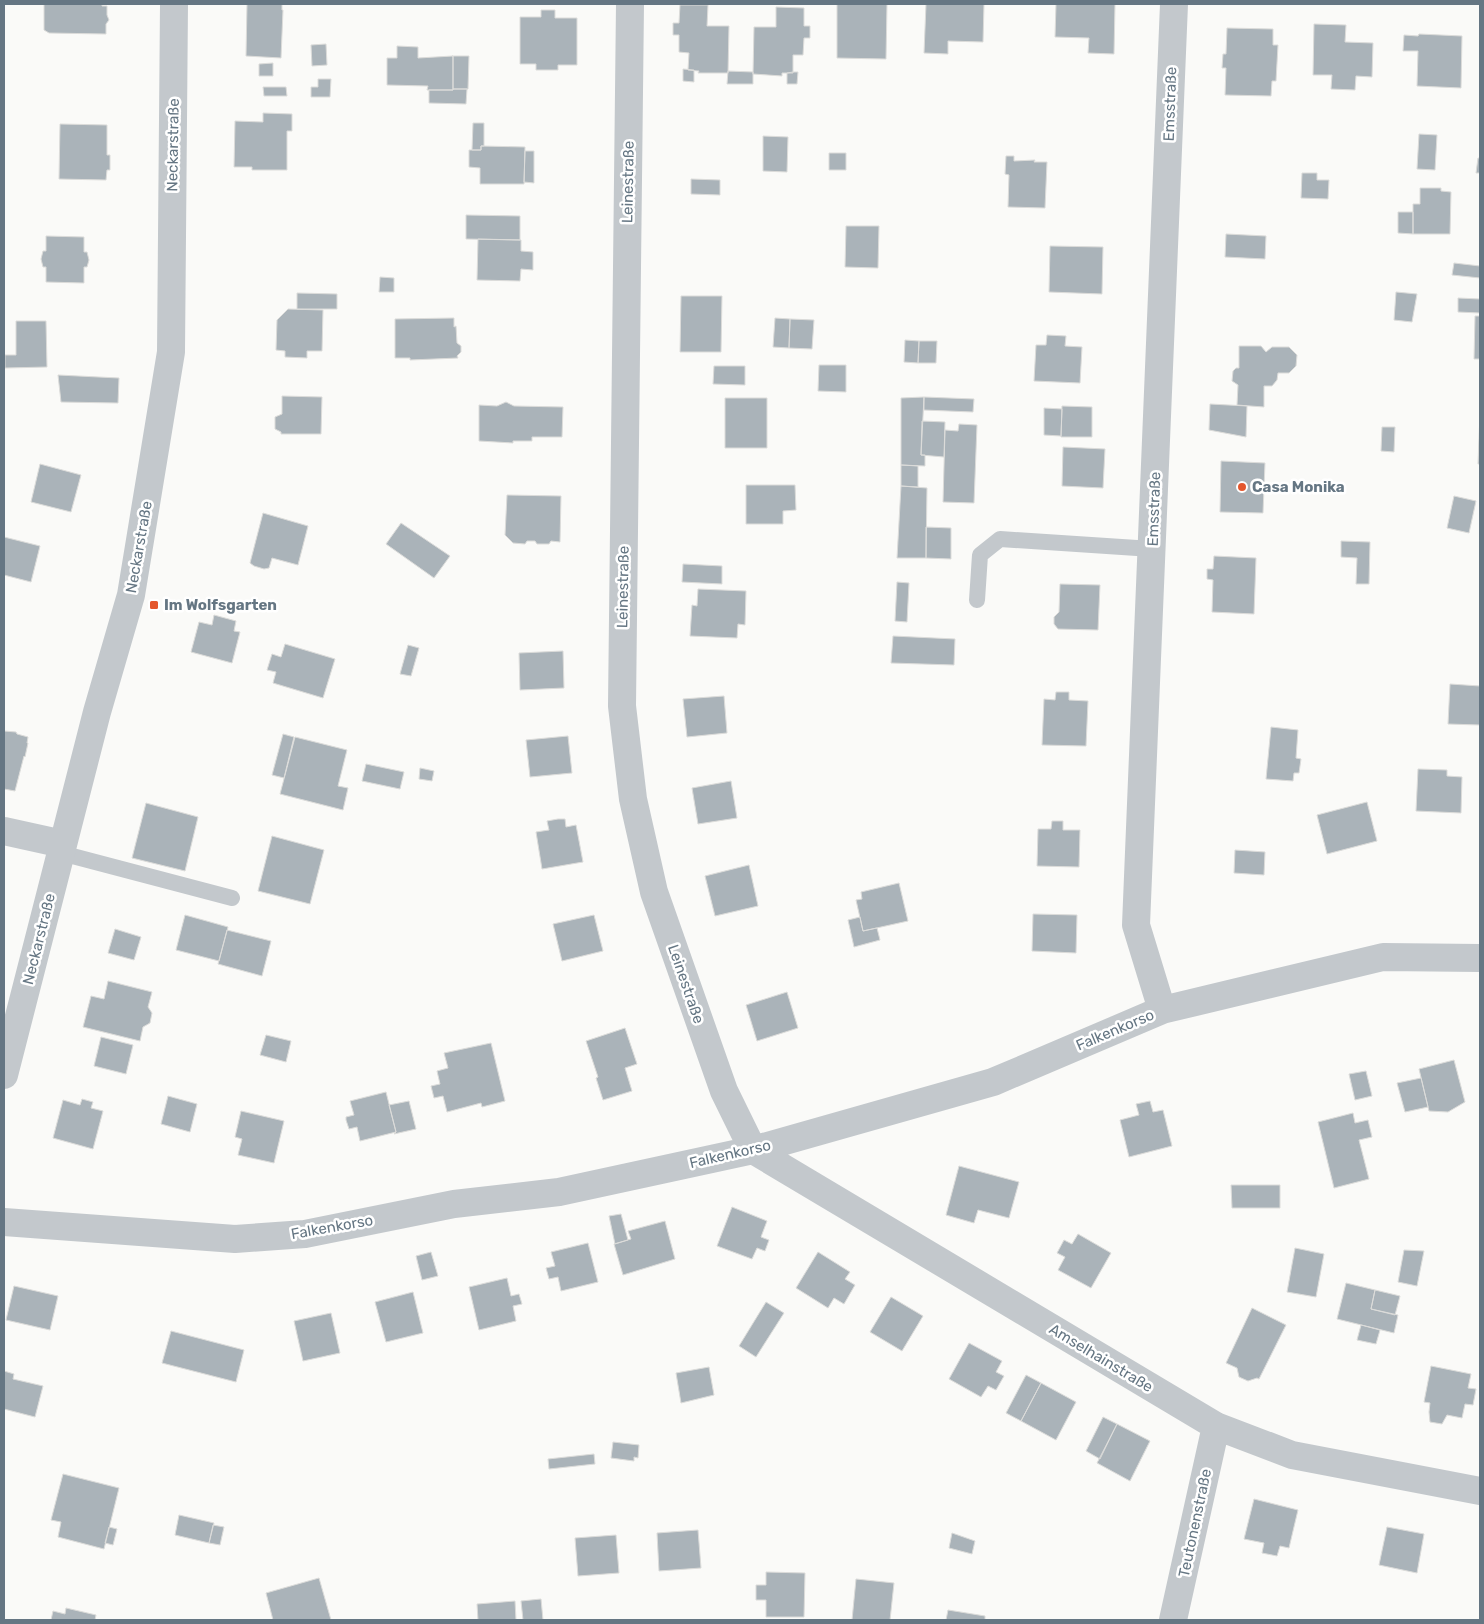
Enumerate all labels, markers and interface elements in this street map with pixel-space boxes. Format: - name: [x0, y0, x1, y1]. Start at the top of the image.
- street label: Emsstraße: [1160, 66, 1180, 142]
- street label: Neckarstraße: [163, 98, 183, 192]
- street label: Leinestraße: [618, 141, 638, 223]
- street label: Emsstraße: [1144, 471, 1164, 547]
- place label: Casa Monika: [1252, 478, 1345, 496]
- marker: Casa Monika: [1236, 481, 1248, 493]
- street label: Neckarstraße: [122, 500, 156, 594]
- street label: Leinestraße: [613, 546, 633, 628]
- place label: Im Wolfsgarten: [164, 596, 277, 614]
- marker: Im Wolfsgarten: [148, 599, 160, 611]
- street label: Neckarstraße: [19, 892, 59, 986]
- street label: Leinestraße: [664, 942, 708, 1026]
- street label: Falkenkorso: [1073, 1005, 1157, 1055]
- street label: Falkenkorso: [688, 1136, 772, 1172]
- street label: Falkenkorso: [290, 1211, 374, 1243]
- street label: Amselhainstraße: [1046, 1320, 1156, 1396]
- street label: Teutonenstraße: [1175, 1467, 1215, 1579]

